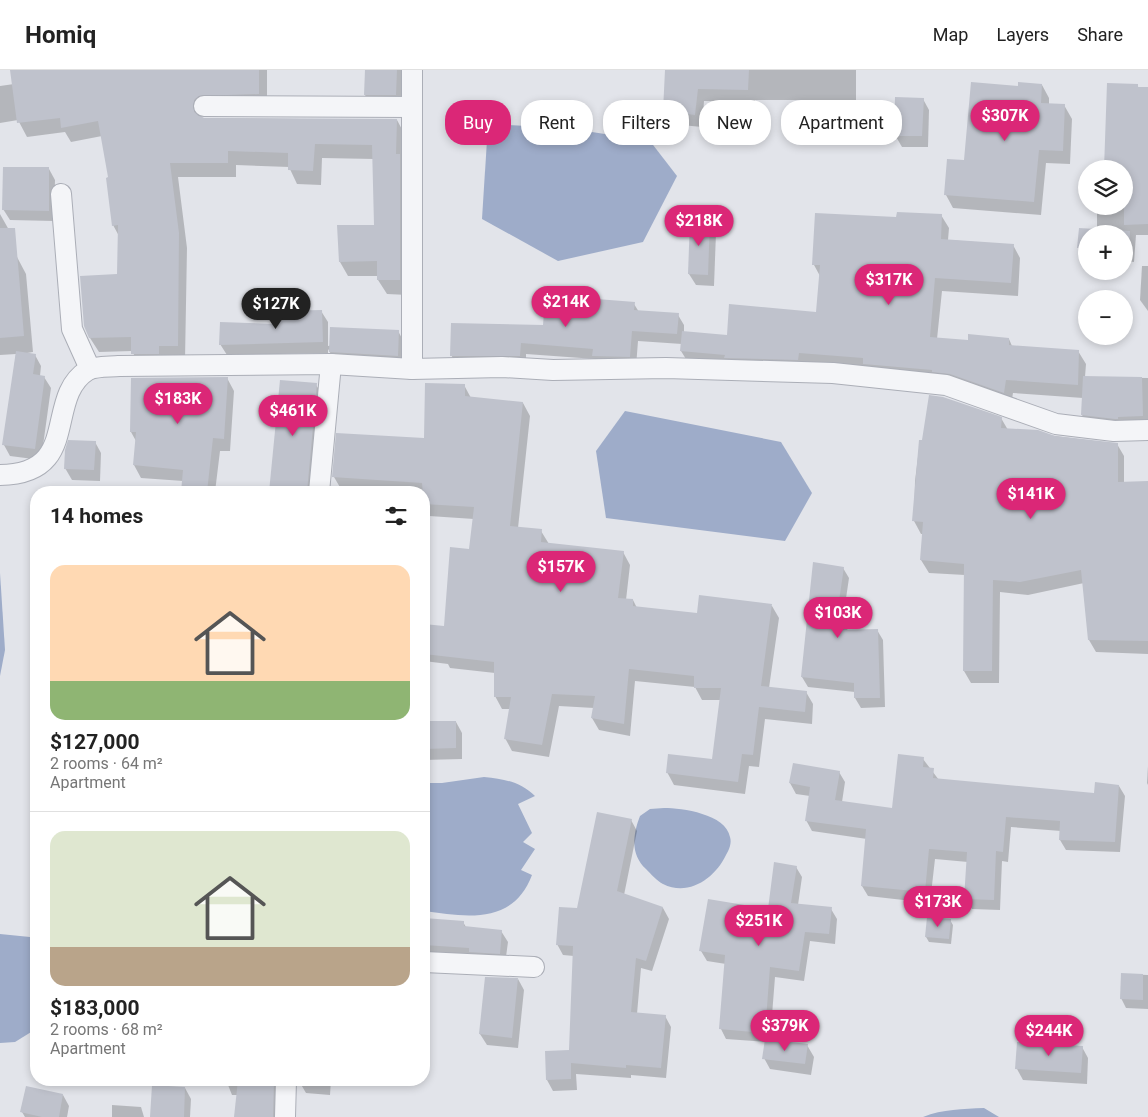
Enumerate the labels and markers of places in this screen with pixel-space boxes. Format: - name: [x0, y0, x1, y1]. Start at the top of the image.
- pin: $307K: [970, 100, 1040, 142]
- pin: $218K: [664, 204, 734, 247]
- pin: $317K: [854, 264, 924, 306]
- pin: $214K: [531, 286, 601, 328]
- pin: $127K: [241, 288, 311, 330]
- pin: $183K: [143, 382, 213, 425]
- pin: $461K: [258, 394, 328, 437]
- pin: $141K: [996, 478, 1066, 520]
- pin: $157K: [526, 550, 596, 593]
- pin: $103K: [803, 596, 873, 639]
- pin: $173K: [903, 886, 973, 928]
- pin: $251K: [724, 904, 794, 947]
- pin: $379K: [750, 1010, 820, 1052]
- pin: $244K: [1014, 1014, 1084, 1057]

